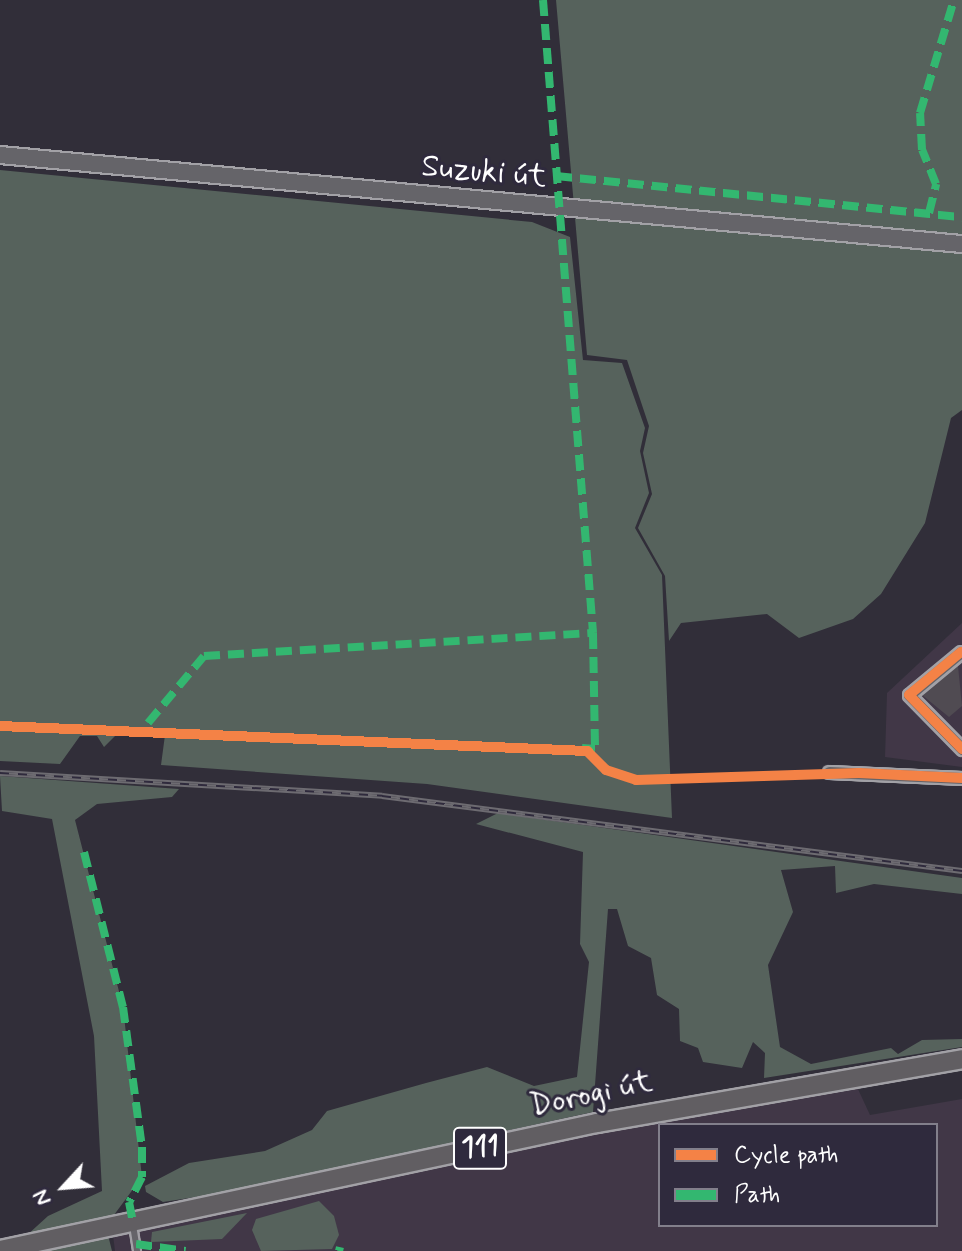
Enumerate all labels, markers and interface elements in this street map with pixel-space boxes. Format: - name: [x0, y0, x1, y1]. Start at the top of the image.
- street label: Suzuki út: [420, 147, 548, 197]
- street label: Dorogi út: [526, 1062, 656, 1126]
- road number: 111: [452, 1122, 508, 1174]
- legend: [658, 1123, 938, 1227]
- text: Cycle path: [734, 1140, 839, 1171]
- north arrow: [24, 1147, 104, 1227]
- text: Path: [734, 1180, 780, 1211]
- text: N: [27, 1185, 58, 1210]

